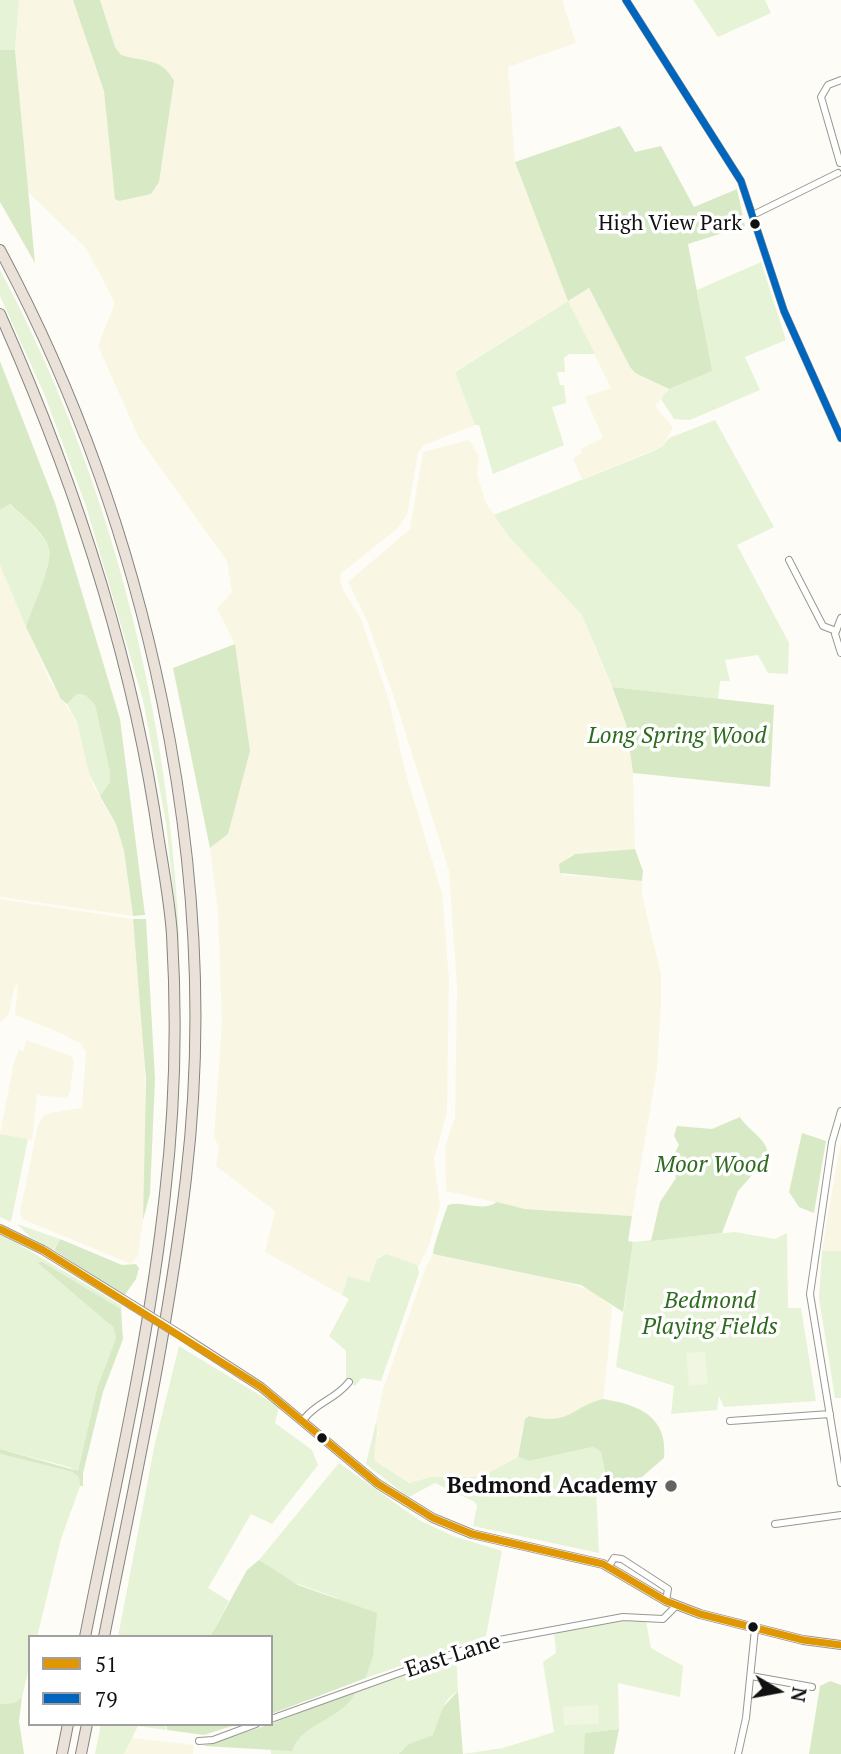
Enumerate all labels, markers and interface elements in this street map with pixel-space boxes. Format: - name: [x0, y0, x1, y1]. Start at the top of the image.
- place label: High View Park: [598, 211, 742, 237]
- marker: High View Park: [748, 217, 762, 231]
- park label: Long Spring Wood: [587, 722, 767, 750]
- park label: Moor Wood: [655, 1151, 769, 1179]
- park label: Bedmond Playing Fields: [642, 1287, 778, 1341]
- unlabelled marker: [315, 1431, 329, 1445]
- place label: Bedmond Academy: [447, 1472, 657, 1500]
- marker: Bedmond Academy: [663, 1478, 679, 1494]
- unlabelled marker: [746, 1620, 760, 1634]
- street label: East Lane: [402, 1628, 504, 1684]
- legend: [28, 1635, 273, 1726]
- text: 51: [95, 1650, 117, 1678]
- north arrow: [743, 1656, 813, 1726]
- text: 79: [95, 1685, 117, 1713]
- text: N: [786, 1685, 813, 1704]

